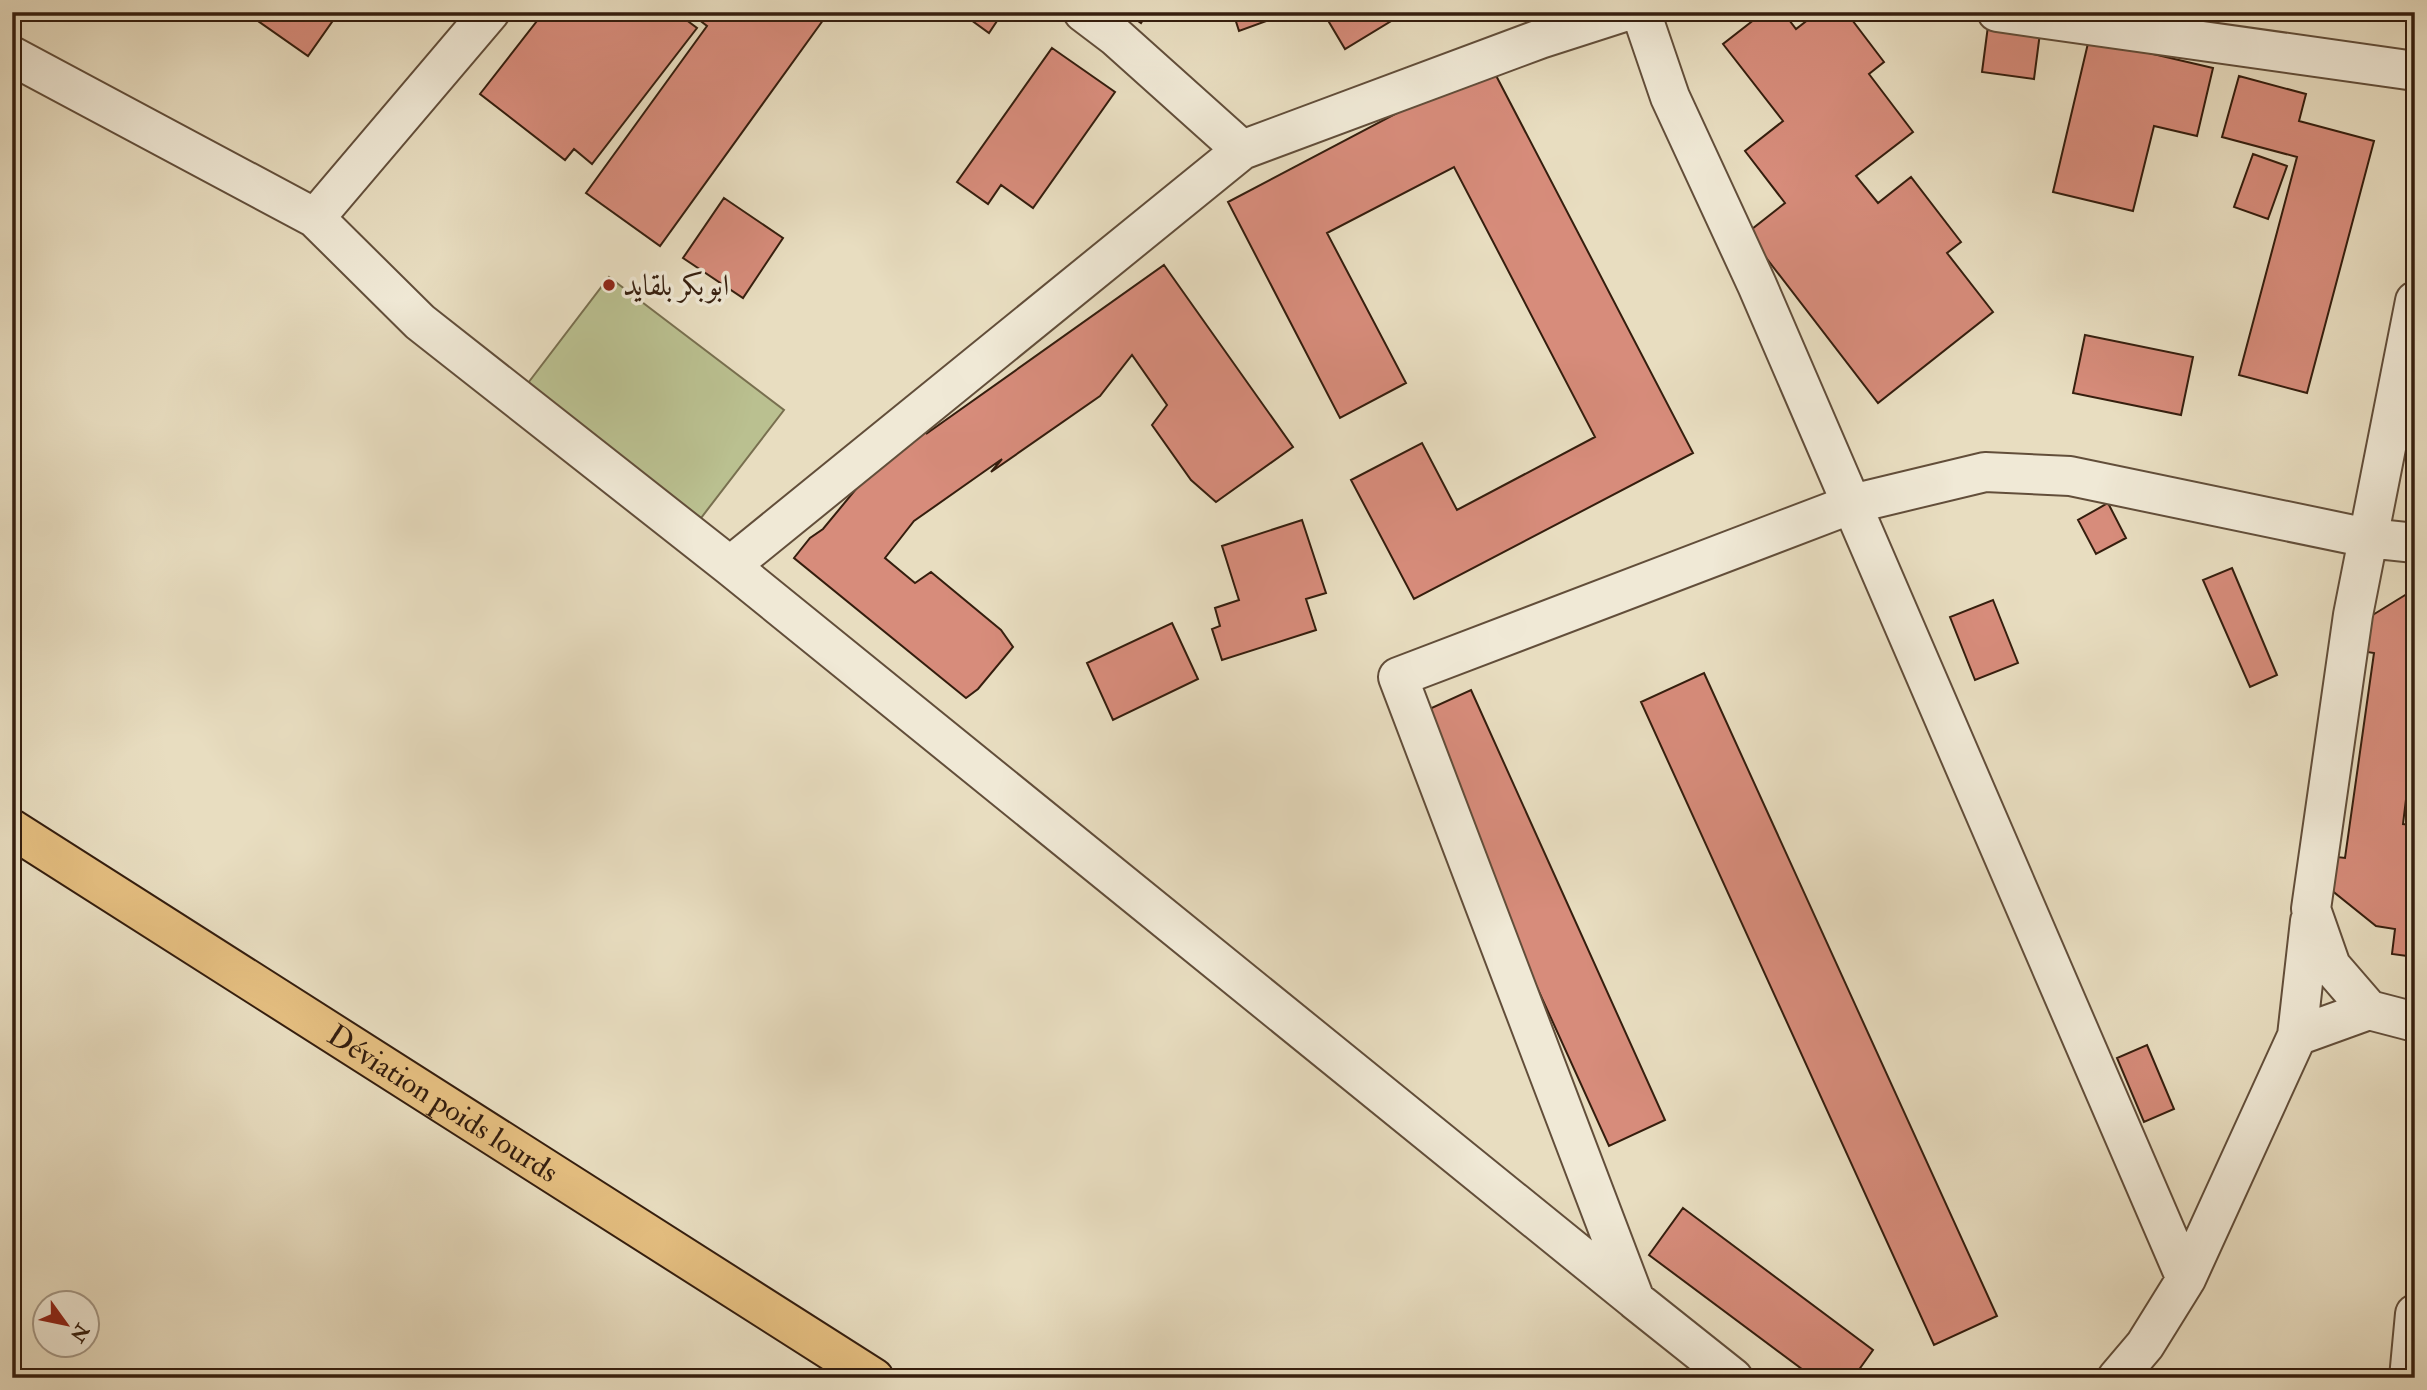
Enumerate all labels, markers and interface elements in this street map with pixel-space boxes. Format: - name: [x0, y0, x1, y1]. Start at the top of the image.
- place label: ابوبكر بلقايد: [623, 267, 729, 304]
- marker: ابوبكر بلقايد: [601, 277, 617, 293]
- street label: Déviation poids lourds: [321, 1016, 565, 1191]
- north arrow: [32, 1288, 102, 1358]
- text: N: [64, 1318, 95, 1347]

